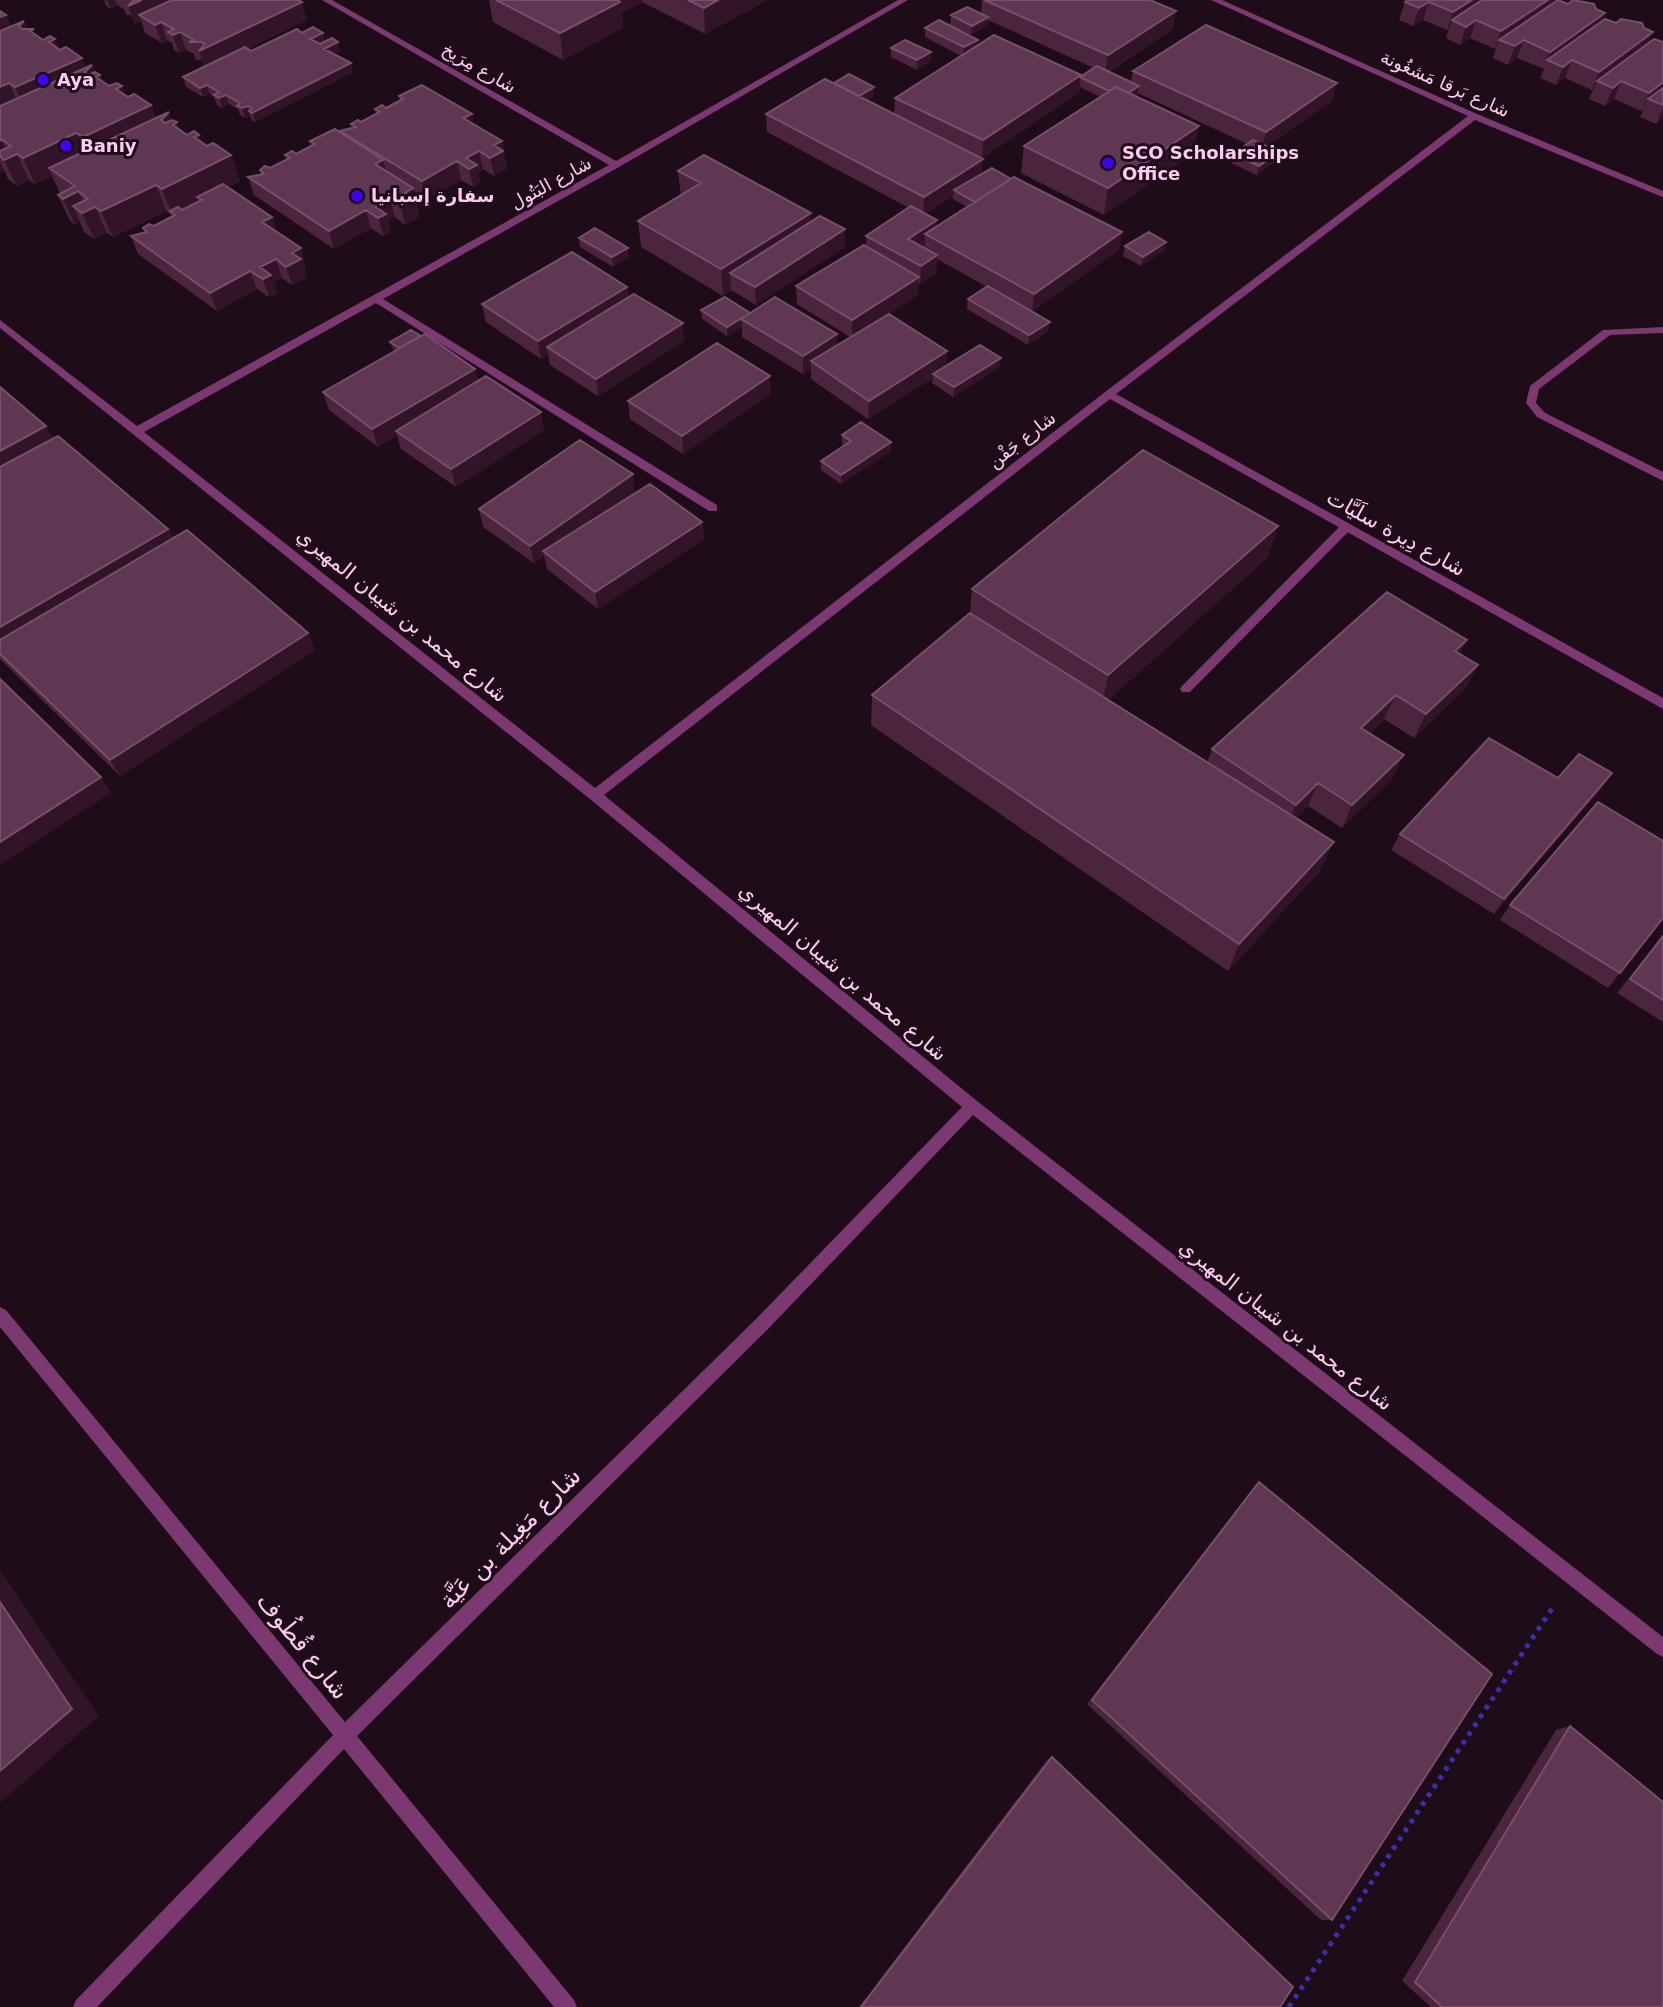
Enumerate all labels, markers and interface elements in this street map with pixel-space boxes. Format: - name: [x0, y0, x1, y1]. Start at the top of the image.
- street label: شارع مِرَيخ: [438, 38, 520, 98]
- street label: شارع بَرقا مَشغُونة: [1377, 46, 1513, 122]
- place label: Aya: [57, 69, 94, 90]
- marker: Aya: [35, 72, 51, 88]
- place label: Baniy: [80, 135, 137, 156]
- marker: Baniy: [58, 138, 74, 154]
- place label: SCO Scholarships Office: [1122, 142, 1299, 184]
- street label: شارع البَتُول: [507, 152, 595, 214]
- marker: SCO Scholarships Office: [1100, 155, 1116, 171]
- place label: سفارة إسبانيا: [371, 185, 495, 206]
- marker: سفارة إسبانيا: [349, 188, 365, 204]
- street label: شارع جَفْن: [984, 407, 1060, 473]
- street label: شارع دِيرة سلَيَّات: [1322, 484, 1470, 581]
- street label: شارع محمد بن شيبان المهيري: [292, 523, 512, 707]
- street label: شارع محمد بن شيبان المهيري: [734, 878, 952, 1066]
- street label: شارع محمد بن شيبان المهيري: [1175, 1234, 1397, 1416]
- street label: شارع مَغِيلة بن عَيَّة: [434, 1462, 586, 1614]
- street label: شارع قُطُوف: [251, 1584, 359, 1705]

